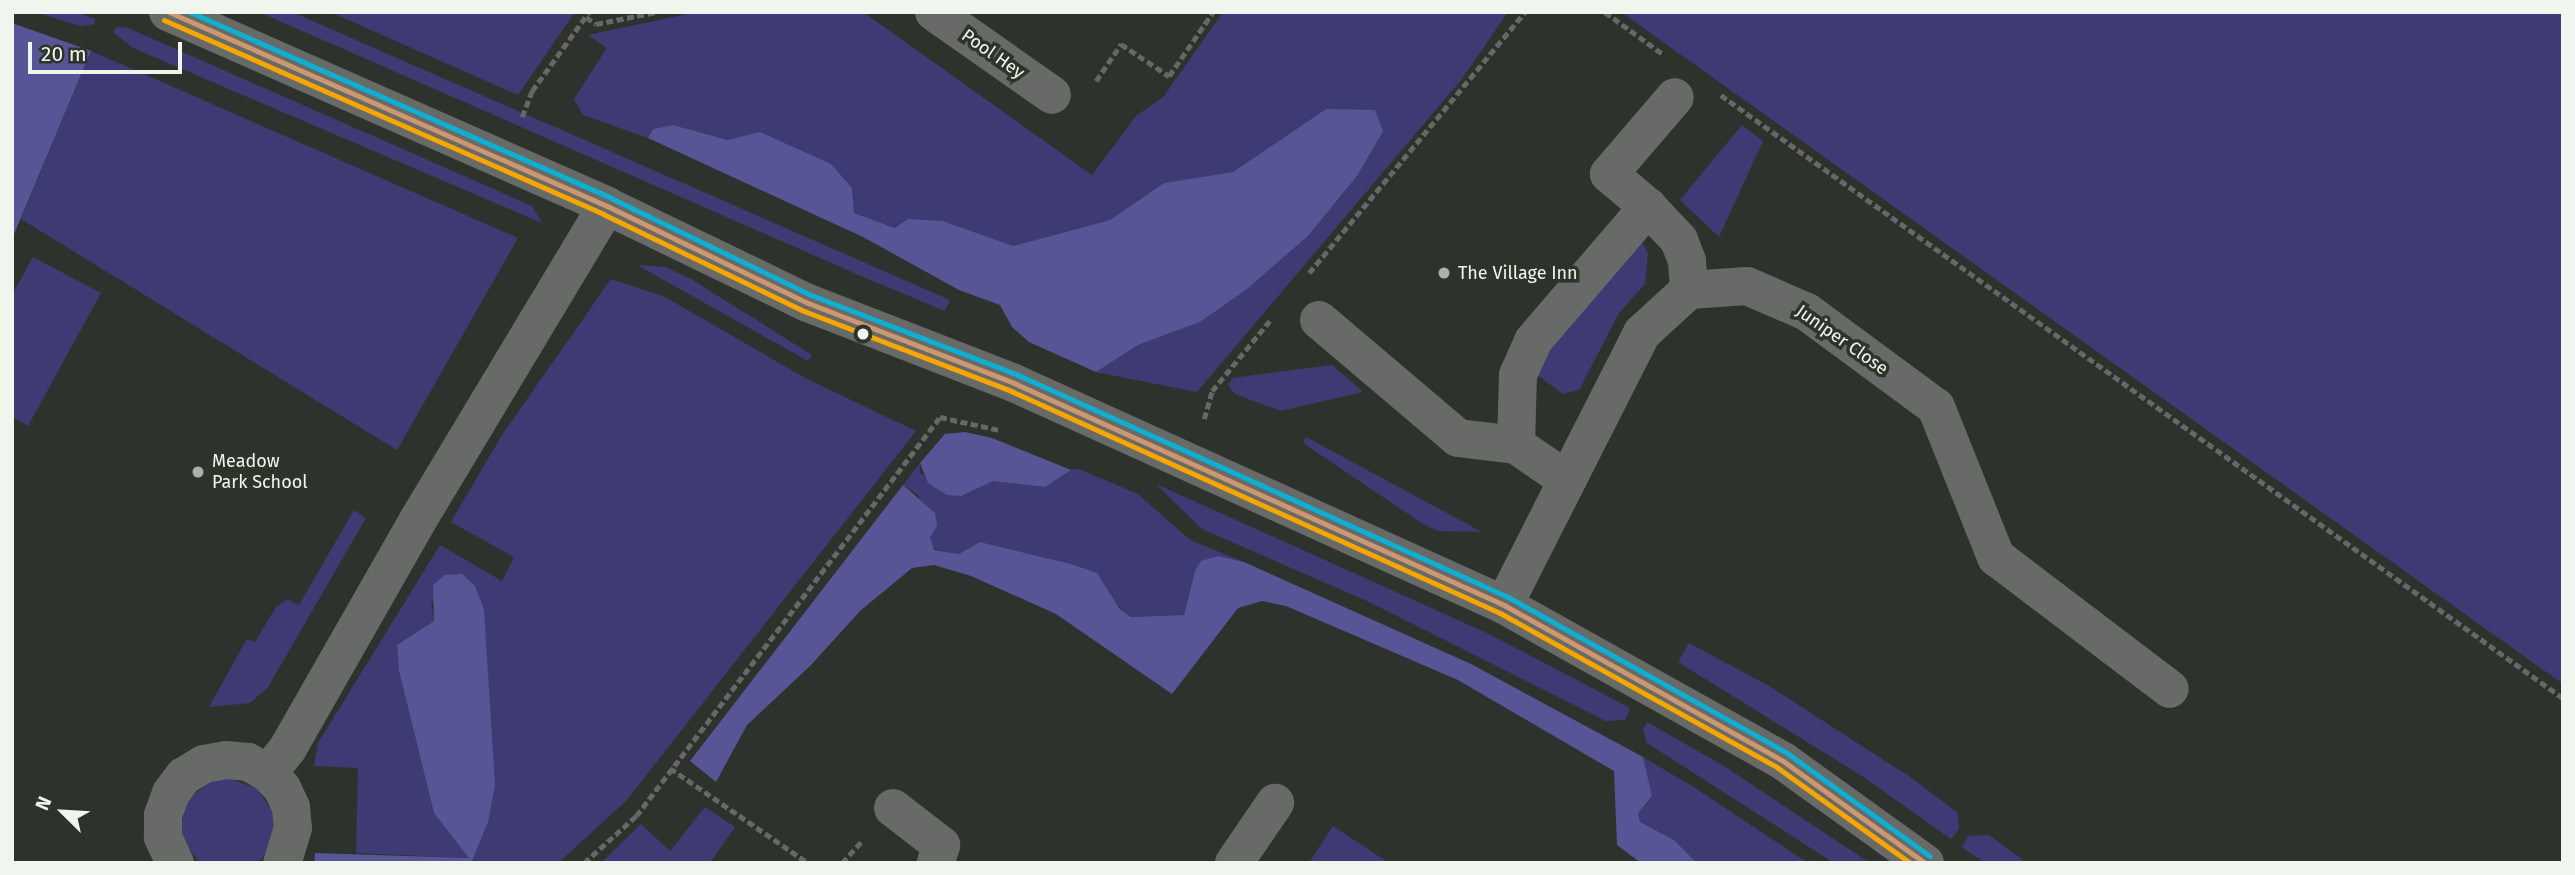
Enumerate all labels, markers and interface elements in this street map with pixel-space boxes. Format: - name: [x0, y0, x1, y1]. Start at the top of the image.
- street label: Pool Hey: [957, 25, 1029, 83]
- scale bar: [32, 28, 186, 72]
- text: 20 m: [41, 41, 87, 67]
- place label: The Village Inn: [1458, 262, 1578, 284]
- marker: The Village Inn: [1436, 265, 1452, 281]
- street label: Juniper Close: [1792, 300, 1892, 380]
- unlabelled marker: [856, 327, 870, 341]
- place label: Meadow Park School: [212, 451, 307, 494]
- marker: Meadow Park School: [190, 464, 206, 480]
- north arrow: [28, 777, 98, 847]
- text: N: [30, 793, 56, 814]

